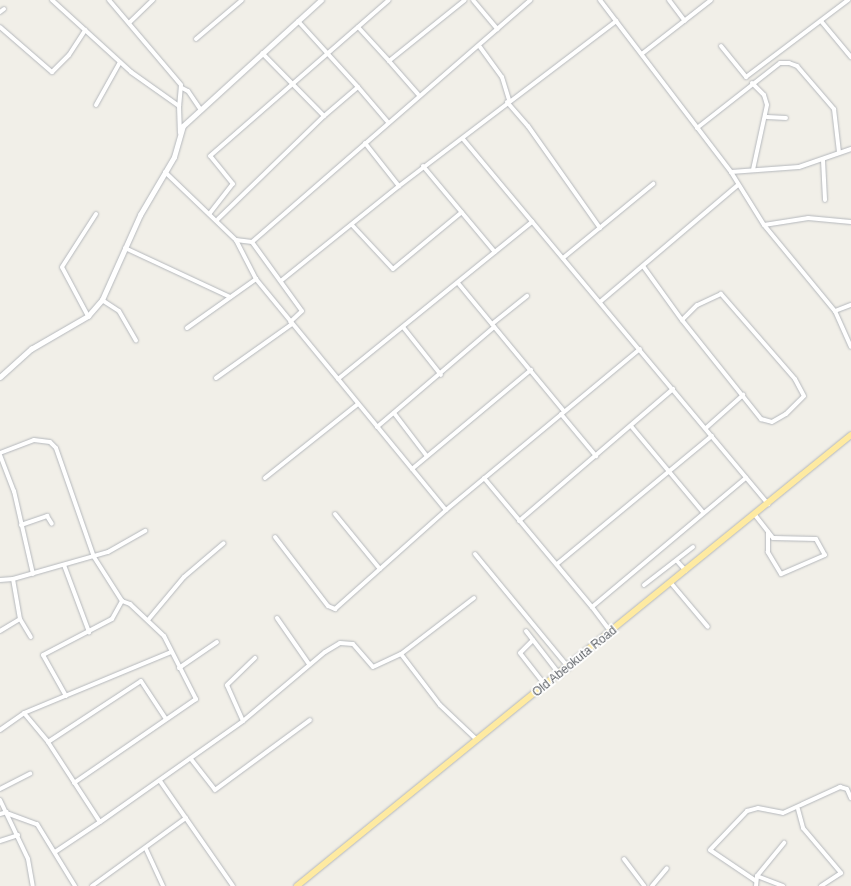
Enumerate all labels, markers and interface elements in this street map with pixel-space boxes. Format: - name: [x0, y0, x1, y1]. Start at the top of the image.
- street label: Old Abeokuta Road: [530, 623, 620, 701]

